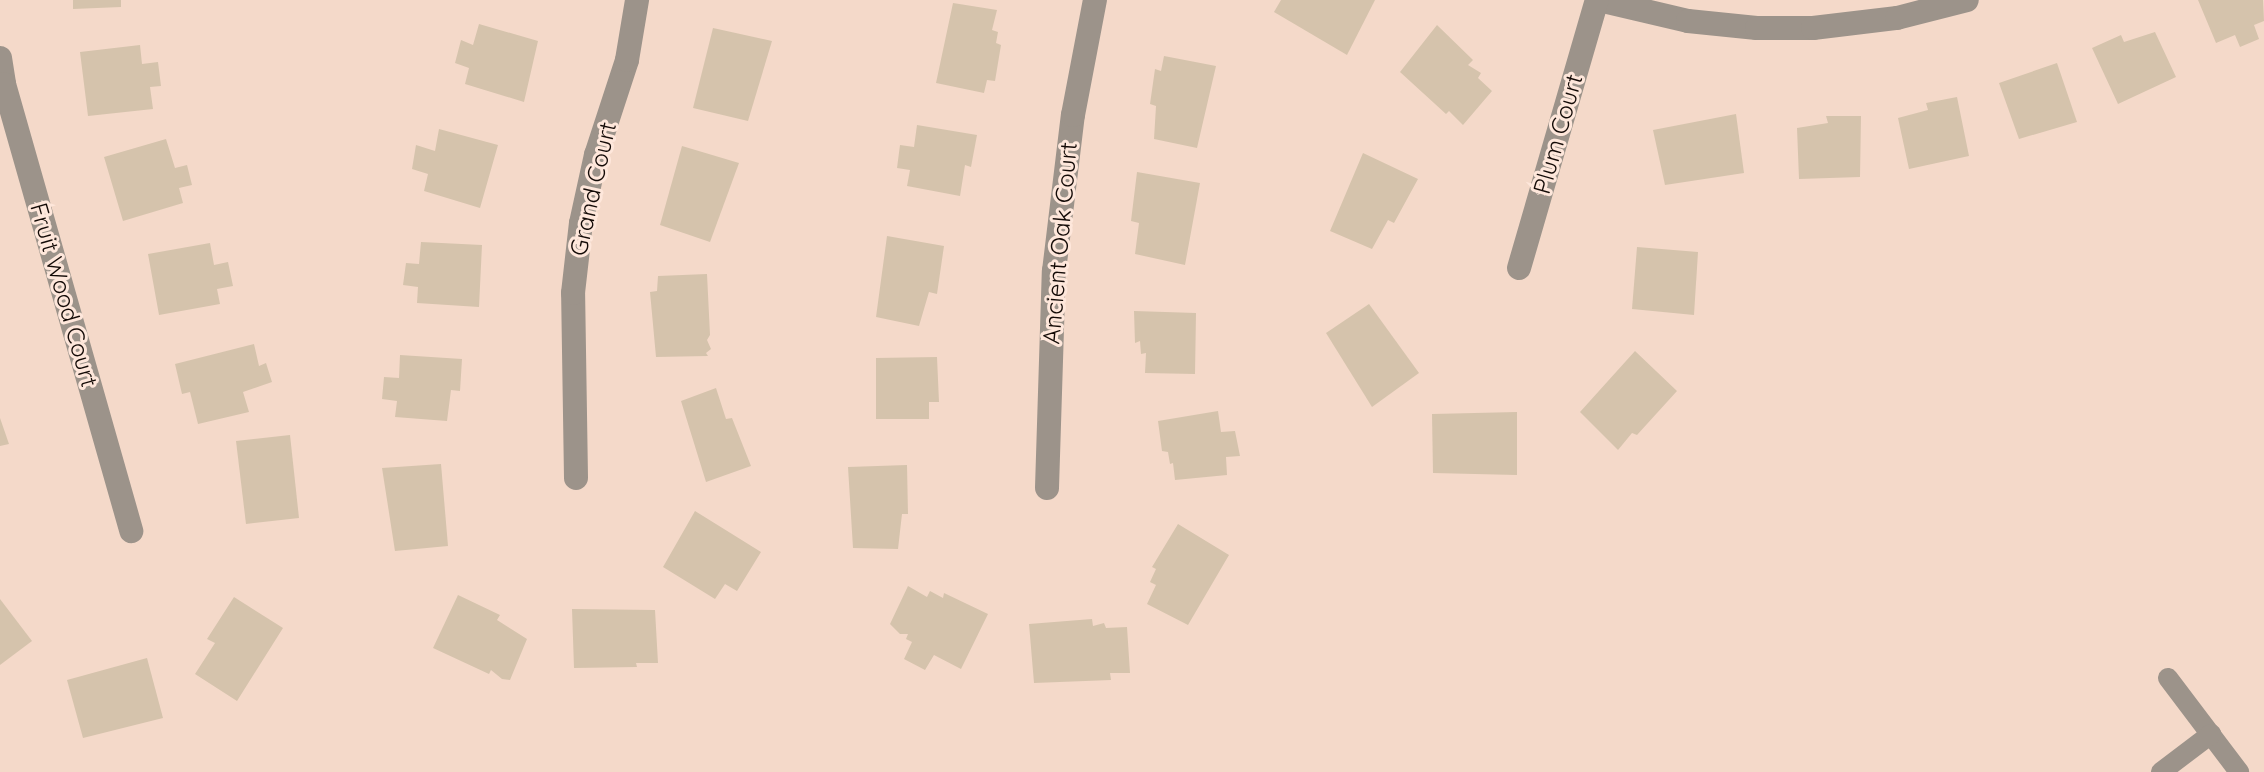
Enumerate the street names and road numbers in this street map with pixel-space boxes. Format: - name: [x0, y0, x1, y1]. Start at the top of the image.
- street label: Plum Court: [1527, 71, 1589, 197]
- street label: Grand Court: [564, 119, 622, 259]
- street label: Ancient Oak Court: [1037, 141, 1083, 345]
- street label: Fruit Wood Court: [24, 200, 104, 390]

